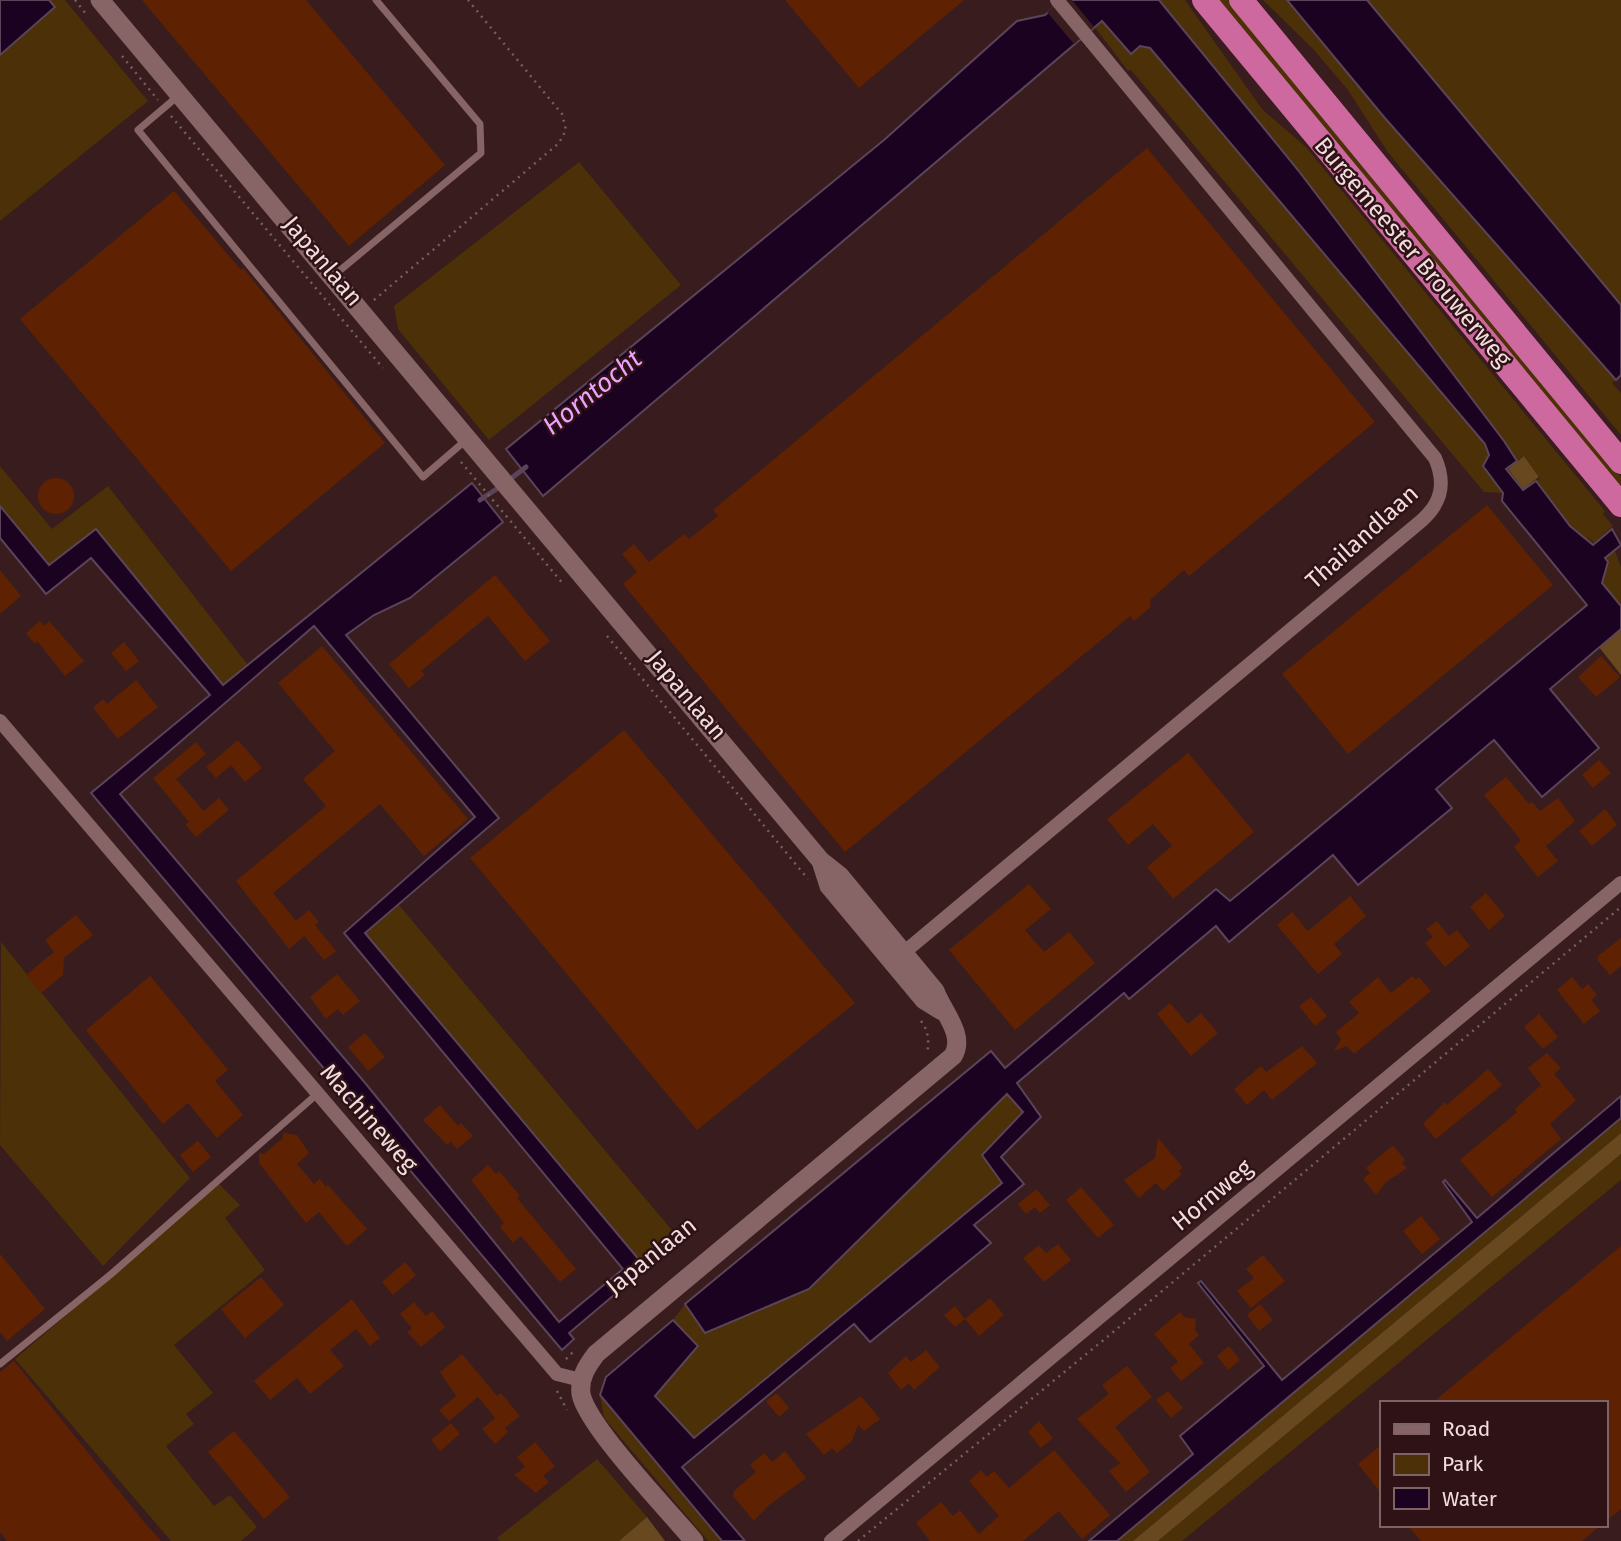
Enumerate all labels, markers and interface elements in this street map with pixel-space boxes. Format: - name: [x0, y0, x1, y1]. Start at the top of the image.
- street label: Burgemeester Brouwerweg: [1309, 132, 1518, 373]
- street label: Japanlaan: [277, 210, 369, 312]
- water label: Horntocht: [537, 343, 648, 442]
- street label: Thailandlaan: [1300, 479, 1424, 595]
- street label: Japanlaan: [641, 644, 733, 746]
- street label: Machineweg: [314, 1058, 424, 1178]
- street label: Hornweg: [1166, 1153, 1258, 1237]
- street label: Japanlaan: [600, 1211, 702, 1301]
- legend: [1380, 1401, 1607, 1527]
- text: Road: [1442, 1416, 1490, 1442]
- text: Park: [1442, 1451, 1484, 1477]
- text: Water: [1442, 1486, 1497, 1512]

